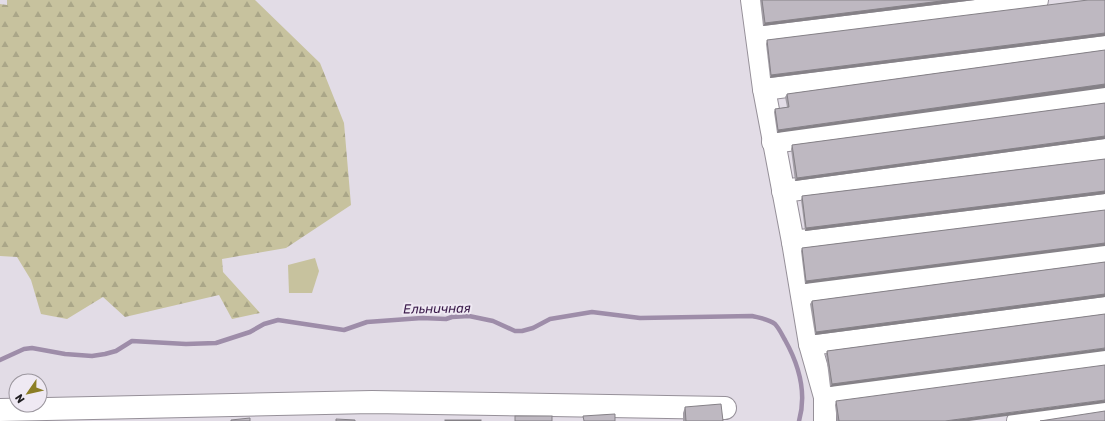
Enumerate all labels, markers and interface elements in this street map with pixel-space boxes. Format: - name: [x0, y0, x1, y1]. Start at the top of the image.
- water label: Ельничная: [403, 300, 471, 317]
- north arrow: [8, 373, 48, 413]
- text: N: [12, 391, 28, 405]

